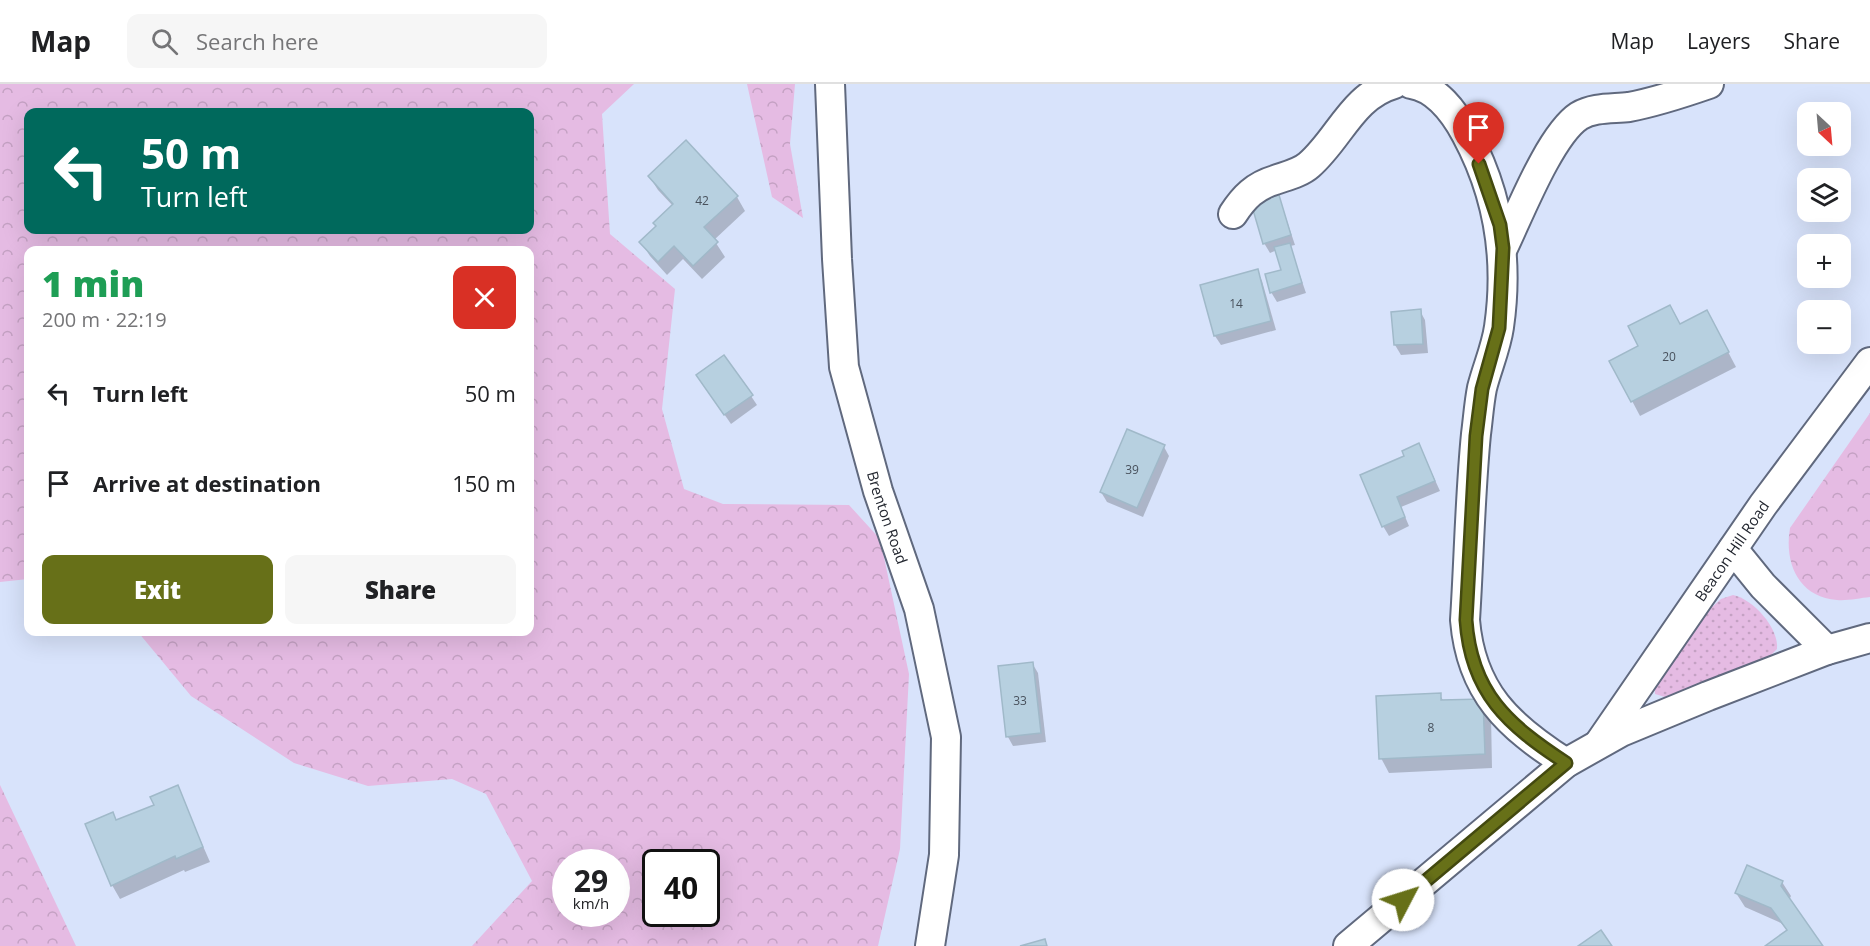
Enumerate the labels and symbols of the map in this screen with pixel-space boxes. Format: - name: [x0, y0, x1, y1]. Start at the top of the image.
- pin: [1453, 102, 1504, 164]
- north arrow: [1797, 102, 1851, 156]
- house number: 42: [695, 192, 709, 209]
- house number: 14: [1229, 295, 1243, 312]
- house number: 20: [1662, 348, 1676, 365]
- house number: 39: [1125, 461, 1139, 478]
- street label: Brenton Road: [863, 469, 913, 567]
- street label: Beacon Hill Road: [1690, 497, 1773, 605]
- house number: 33: [1013, 692, 1027, 709]
- house number: 8: [1428, 719, 1435, 736]
- speed limit sign: 40: [642, 849, 720, 927]
- position arrow: [1371, 868, 1435, 932]

